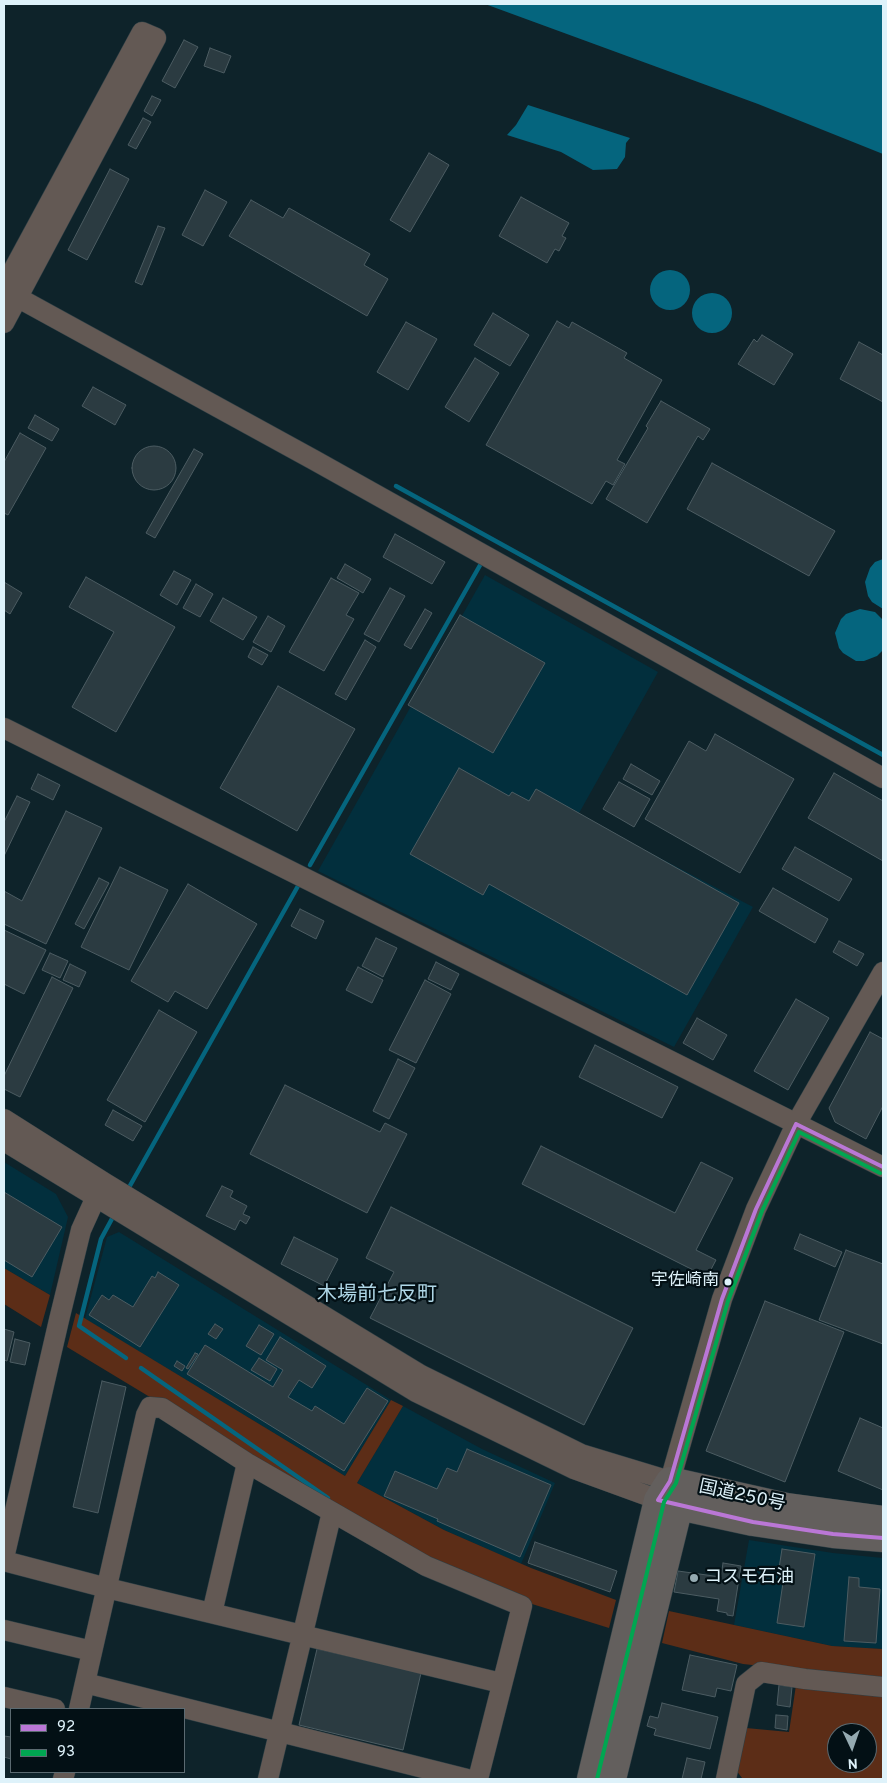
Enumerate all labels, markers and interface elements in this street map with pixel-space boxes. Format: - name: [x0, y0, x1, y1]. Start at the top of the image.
- place label: 宇佐崎南: [651, 1272, 719, 1292]
- marker: 宇佐崎南: [723, 1277, 733, 1287]
- district label: 木場前七反町: [317, 1284, 437, 1308]
- street label: 国道250号: [697, 1477, 787, 1517]
- place label: コスモ石油: [704, 1567, 794, 1589]
- marker: コスモ石油: [688, 1572, 700, 1584]
- legend: [10, 1708, 185, 1773]
- text: 92: [57, 1718, 75, 1737]
- north arrow: [827, 1723, 877, 1773]
- text: 93: [57, 1743, 75, 1762]
- text: N: [847, 1754, 858, 1771]

